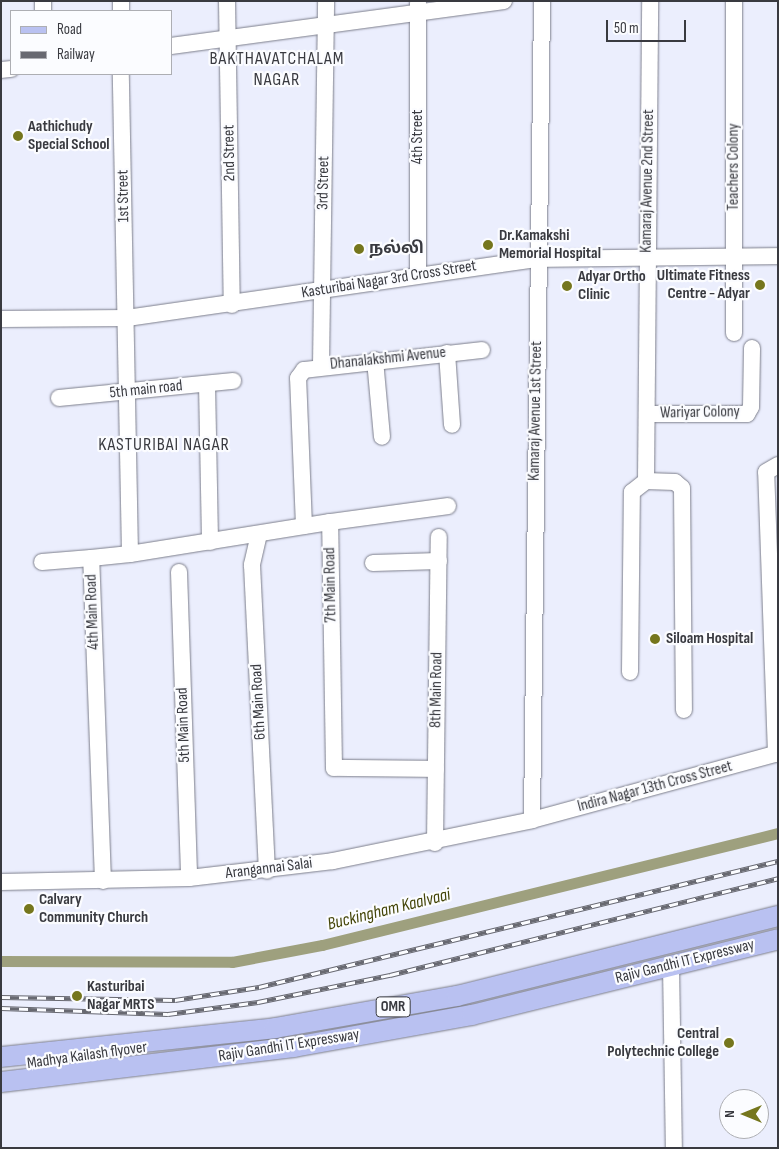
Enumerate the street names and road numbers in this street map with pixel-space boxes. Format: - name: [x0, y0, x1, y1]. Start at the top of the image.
- street label: Kamaraj Avenue 2nd Street: [637, 109, 659, 253]
- street label: 4th Street: [408, 110, 428, 164]
- street label: Teachers Colony: [724, 123, 744, 211]
- street label: 2nd Street: [220, 125, 240, 181]
- street label: 3rd Street: [314, 156, 334, 210]
- street label: 1st Street: [114, 170, 134, 222]
- street label: Kasturibai Nagar 3rd Cross Street: [300, 257, 478, 303]
- street label: Kamaraj Avenue 1st Street: [525, 341, 547, 481]
- street label: Dhanalakshmi Avenue: [329, 343, 447, 375]
- street label: 5th main road: [109, 377, 183, 403]
- street label: Wariyar Colony: [660, 403, 740, 423]
- street label: 7th Main Road: [321, 547, 341, 623]
- street label: 4th Main Road: [82, 574, 104, 650]
- street label: 8th Main Road: [427, 652, 447, 728]
- street label: 6th Main Road: [247, 664, 271, 740]
- street label: 5th Main Road: [173, 687, 195, 763]
- street label: Indira Nagar 13th Cross Street: [576, 757, 734, 817]
- street label: Arangannai Salai: [224, 854, 314, 884]
- street label: Rajiv Gandhi IT Expressway: [614, 935, 756, 989]
- road number: OMR: [376, 994, 410, 1020]
- street label: Rajiv Gandhi IT Expressway: [217, 1025, 361, 1067]
- street label: Madhya Kailash flyover: [26, 1038, 148, 1074]

